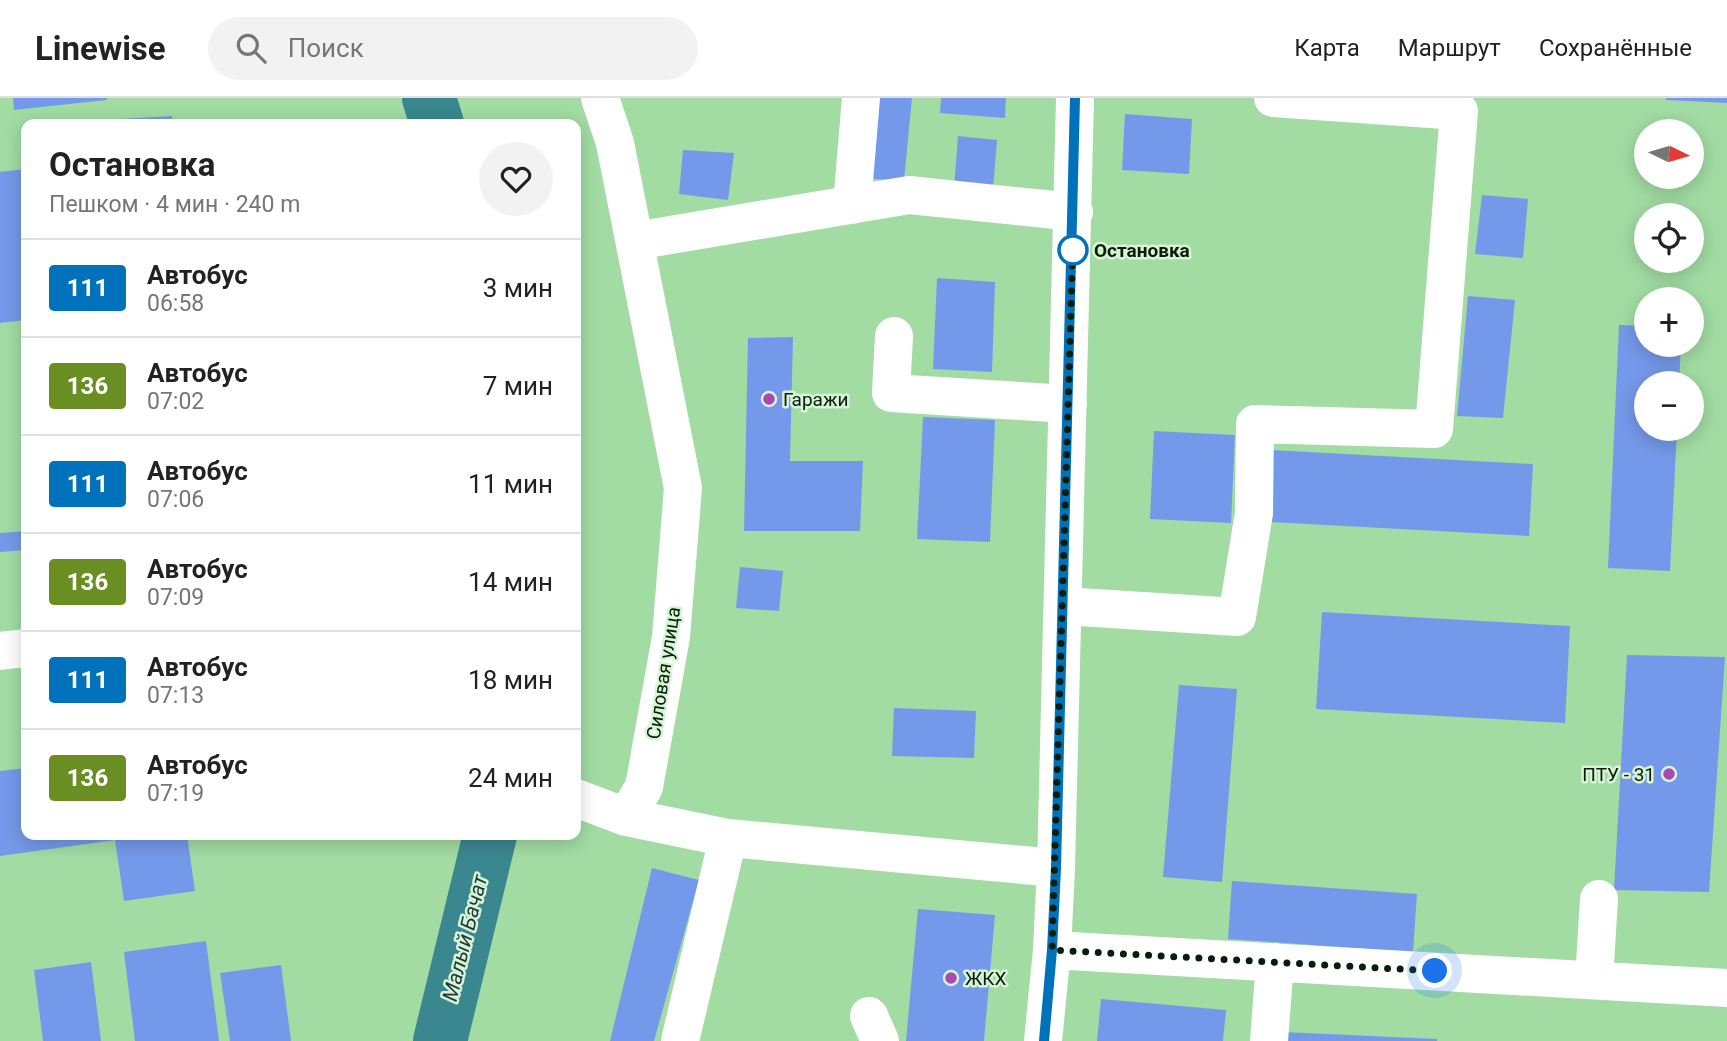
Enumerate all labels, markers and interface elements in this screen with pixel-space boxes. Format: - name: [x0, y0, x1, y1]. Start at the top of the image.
- search box: [208, 17, 698, 80]
- text: Linewise: [35, 29, 166, 68]
- icon: search: [232, 29, 270, 67]
- text: Поиск: [288, 33, 364, 63]
- text: Карта: [1294, 34, 1360, 62]
- text: Маршрут: [1398, 34, 1501, 62]
- text: Сохранённые: [1539, 34, 1692, 62]
- north arrow: [1634, 119, 1704, 189]
- map controls: [1634, 119, 1704, 441]
- button: heart: [479, 142, 553, 216]
- text: Остановка: [49, 145, 215, 184]
- text: Пешком · 4 мин · 240 m: [49, 191, 300, 218]
- button: locate: [1634, 203, 1704, 273]
- marker: Остановка: [1058, 235, 1088, 265]
- place label: Остановка: [1094, 239, 1190, 262]
- text: Автобус: [147, 260, 248, 290]
- text: 3 мин: [483, 273, 553, 303]
- text: 111: [67, 274, 108, 302]
- button: +: [1634, 287, 1704, 357]
- text: 06:58: [147, 290, 204, 317]
- text: Автобус: [147, 358, 248, 388]
- text: 7 мин: [483, 371, 553, 401]
- button: −: [1634, 371, 1704, 441]
- text: 136: [67, 372, 108, 400]
- text: 07:02: [147, 388, 204, 415]
- place label: Гаражи: [783, 388, 848, 411]
- marker: Гаражи: [761, 391, 777, 407]
- text: Автобус: [147, 456, 248, 486]
- text: 11 мин: [468, 469, 553, 499]
- text: 111: [67, 470, 108, 498]
- text: 07:06: [147, 486, 204, 513]
- text: Автобус: [147, 554, 248, 584]
- text: 14 мин: [468, 567, 553, 597]
- text: 136: [67, 568, 108, 596]
- text: 07:09: [147, 584, 204, 611]
- street label: Силовая улица: [642, 605, 685, 741]
- text: Автобус: [147, 652, 248, 682]
- text: 18 мин: [468, 665, 553, 695]
- text: 111: [67, 666, 108, 694]
- text: 07:13: [147, 682, 204, 709]
- text: Автобус: [147, 750, 248, 780]
- text: 24 мин: [468, 763, 553, 793]
- place label: ПТУ - 31: [1582, 763, 1655, 786]
- text: 136: [67, 764, 108, 792]
- marker: ПТУ - 31: [1661, 766, 1677, 782]
- text: 07:19: [147, 780, 204, 807]
- water label: Малый Бачат: [438, 871, 493, 1004]
- your location: [1417, 953, 1452, 988]
- place label: ЖКХ: [965, 967, 1006, 990]
- marker: ЖКХ: [943, 970, 959, 986]

